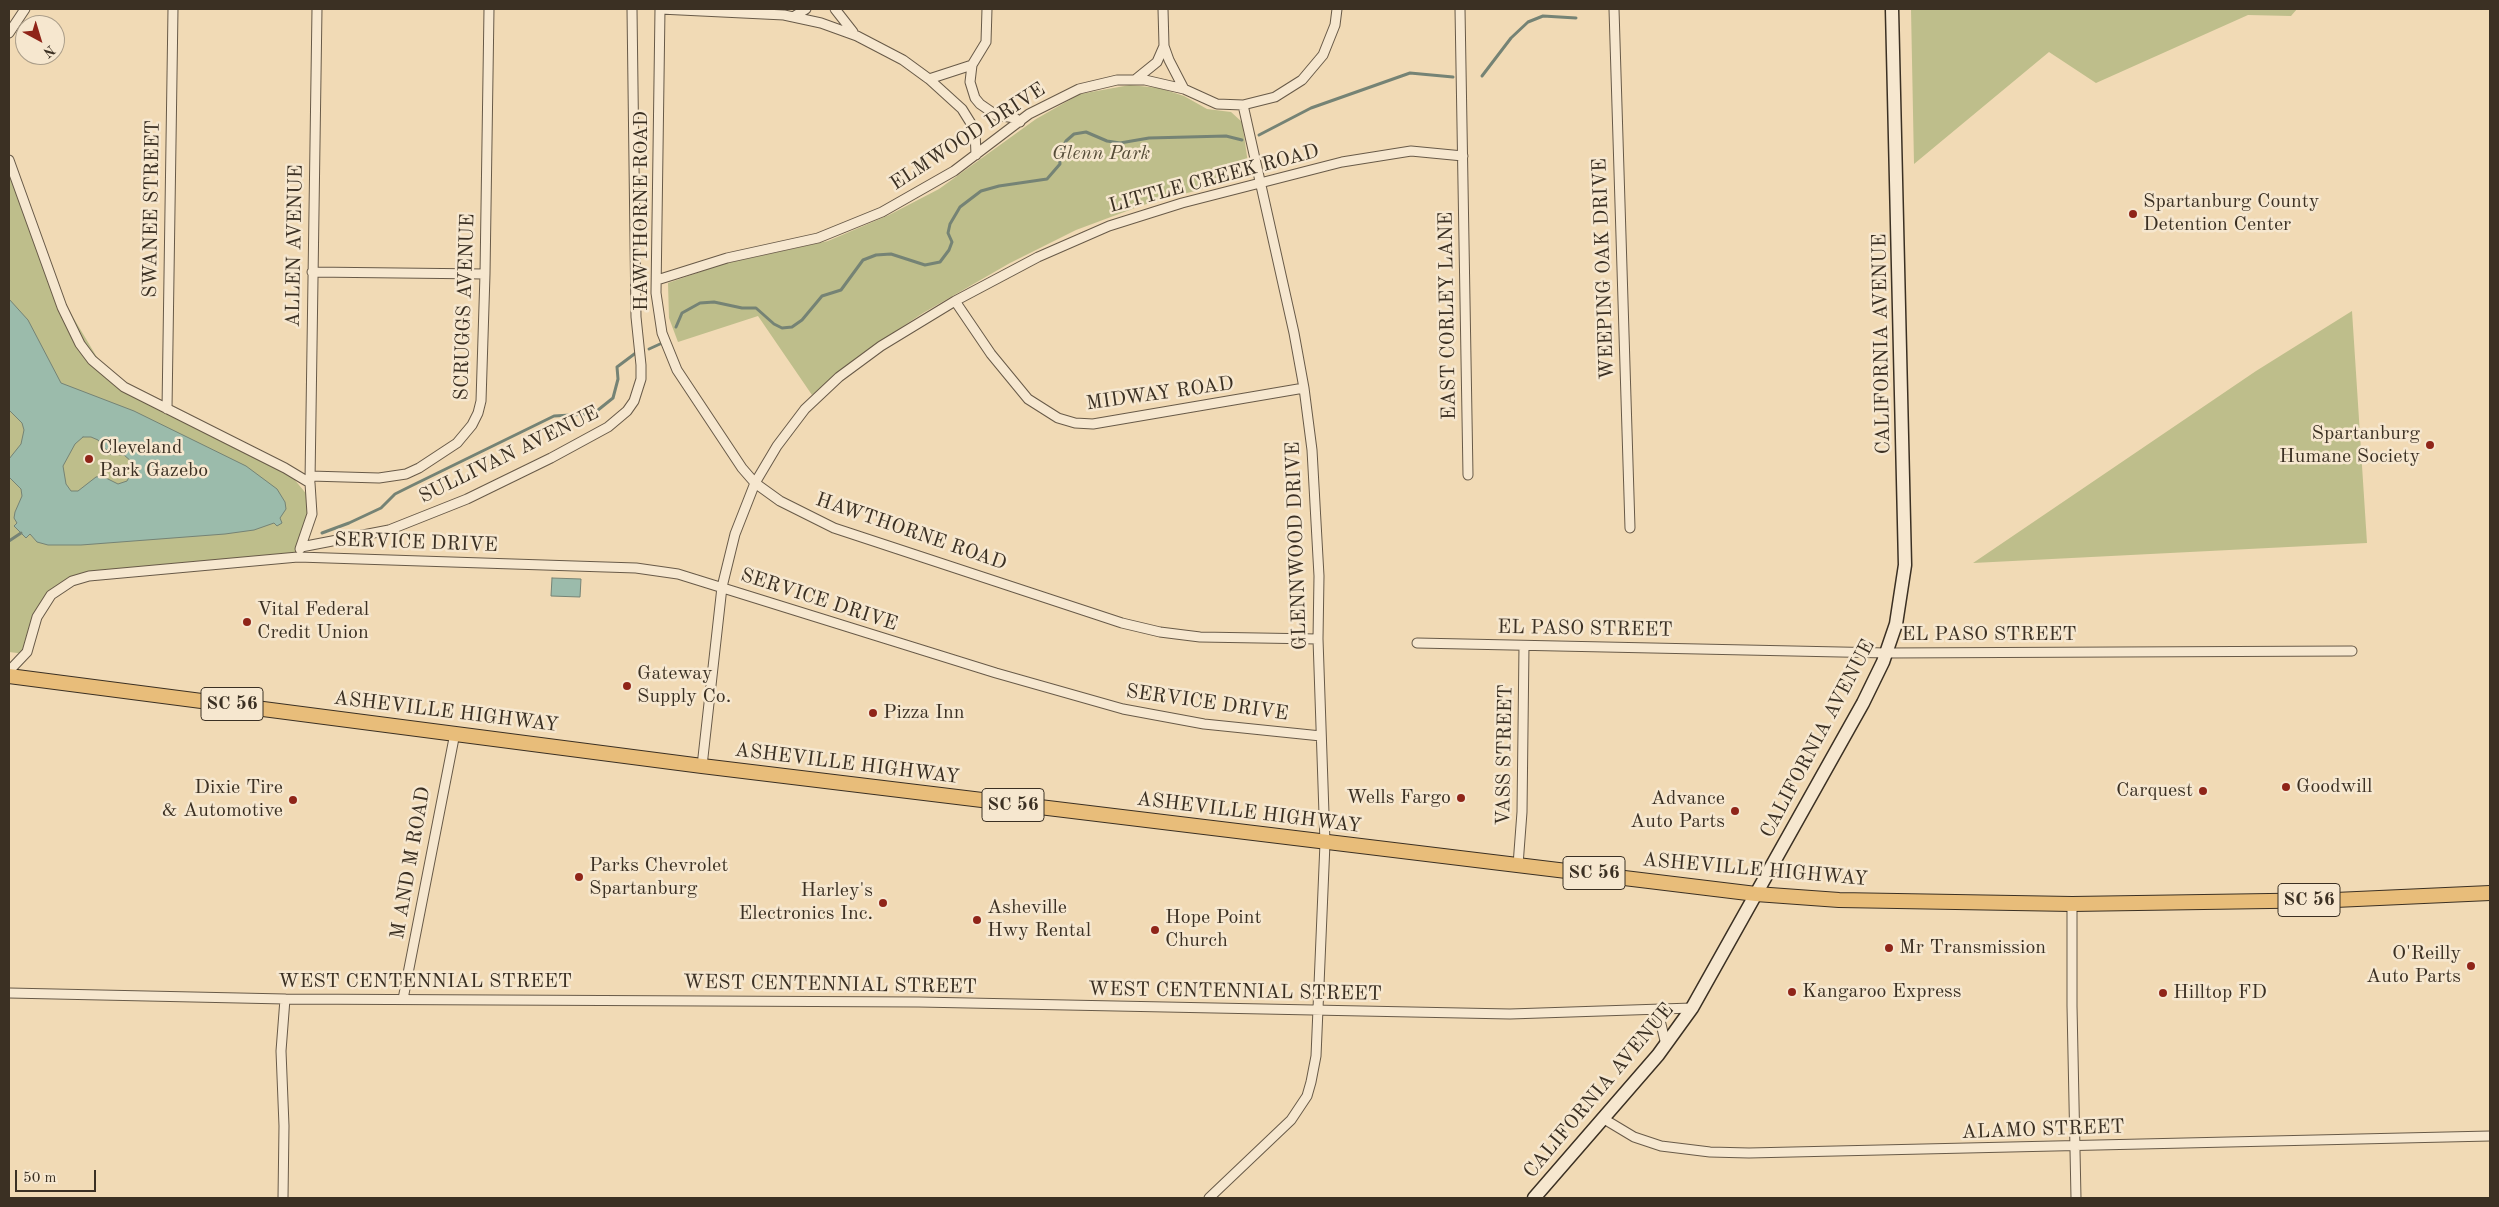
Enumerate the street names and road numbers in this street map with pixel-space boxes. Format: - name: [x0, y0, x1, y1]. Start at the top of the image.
- street label: ELMWOOD DRIVE: [886, 78, 1050, 196]
- street label: HAWTHORNE ROAD: [630, 111, 654, 311]
- street label: SWANEE STREET: [138, 120, 166, 298]
- street label: LITTLE CREEK ROAD: [1106, 139, 1322, 219]
- street label: WEEPING OAK DRIVE: [1588, 158, 1620, 380]
- street label: ALLEN AVENUE: [282, 164, 308, 328]
- street label: EAST CORLEY LANE: [1434, 212, 1462, 420]
- street label: SCRUGGS AVENUE: [450, 213, 480, 401]
- street label: CALIFORNIA AVENUE: [1868, 233, 1896, 455]
- street label: MIDWAY ROAD: [1085, 372, 1235, 416]
- street label: SULLIVAN AVENUE: [415, 401, 603, 509]
- street label: GLENNWOOD DRIVE: [1281, 441, 1313, 651]
- street label: HAWTHORNE ROAD: [812, 488, 1010, 576]
- street label: SERVICE DRIVE: [334, 528, 498, 558]
- street label: SERVICE DRIVE: [737, 563, 901, 637]
- street label: EL PASO STREET: [1497, 615, 1673, 643]
- street label: EL PASO STREET: [1901, 623, 2077, 647]
- street label: CALIFORNIA AVENUE: [1756, 636, 1880, 842]
- street label: SERVICE DRIVE: [1124, 680, 1290, 726]
- street label: VASS STREET: [1492, 684, 1518, 826]
- street label: ASHEVILLE HIGHWAY: [332, 686, 560, 738]
- road number: SC 56: [201, 688, 263, 721]
- street label: ASHEVILLE HIGHWAY: [733, 738, 961, 790]
- street label: M AND M ROAD: [386, 785, 436, 941]
- street label: ASHEVILLE HIGHWAY: [1135, 787, 1363, 839]
- road number: SC 56: [982, 788, 1044, 822]
- street label: ASHEVILLE HIGHWAY: [1641, 848, 1869, 892]
- road number: SC 56: [1563, 856, 1625, 890]
- road number: SC 56: [2278, 884, 2340, 916]
- street label: WEST CENTENNIAL STREET: [278, 970, 572, 994]
- street label: WEST CENTENNIAL STREET: [683, 970, 977, 1000]
- street label: WEST CENTENNIAL STREET: [1088, 977, 1382, 1007]
- street label: CALIFORNIA AVENUE: [1519, 999, 1679, 1183]
- street label: ALAMO STREET: [1961, 1115, 2125, 1145]

